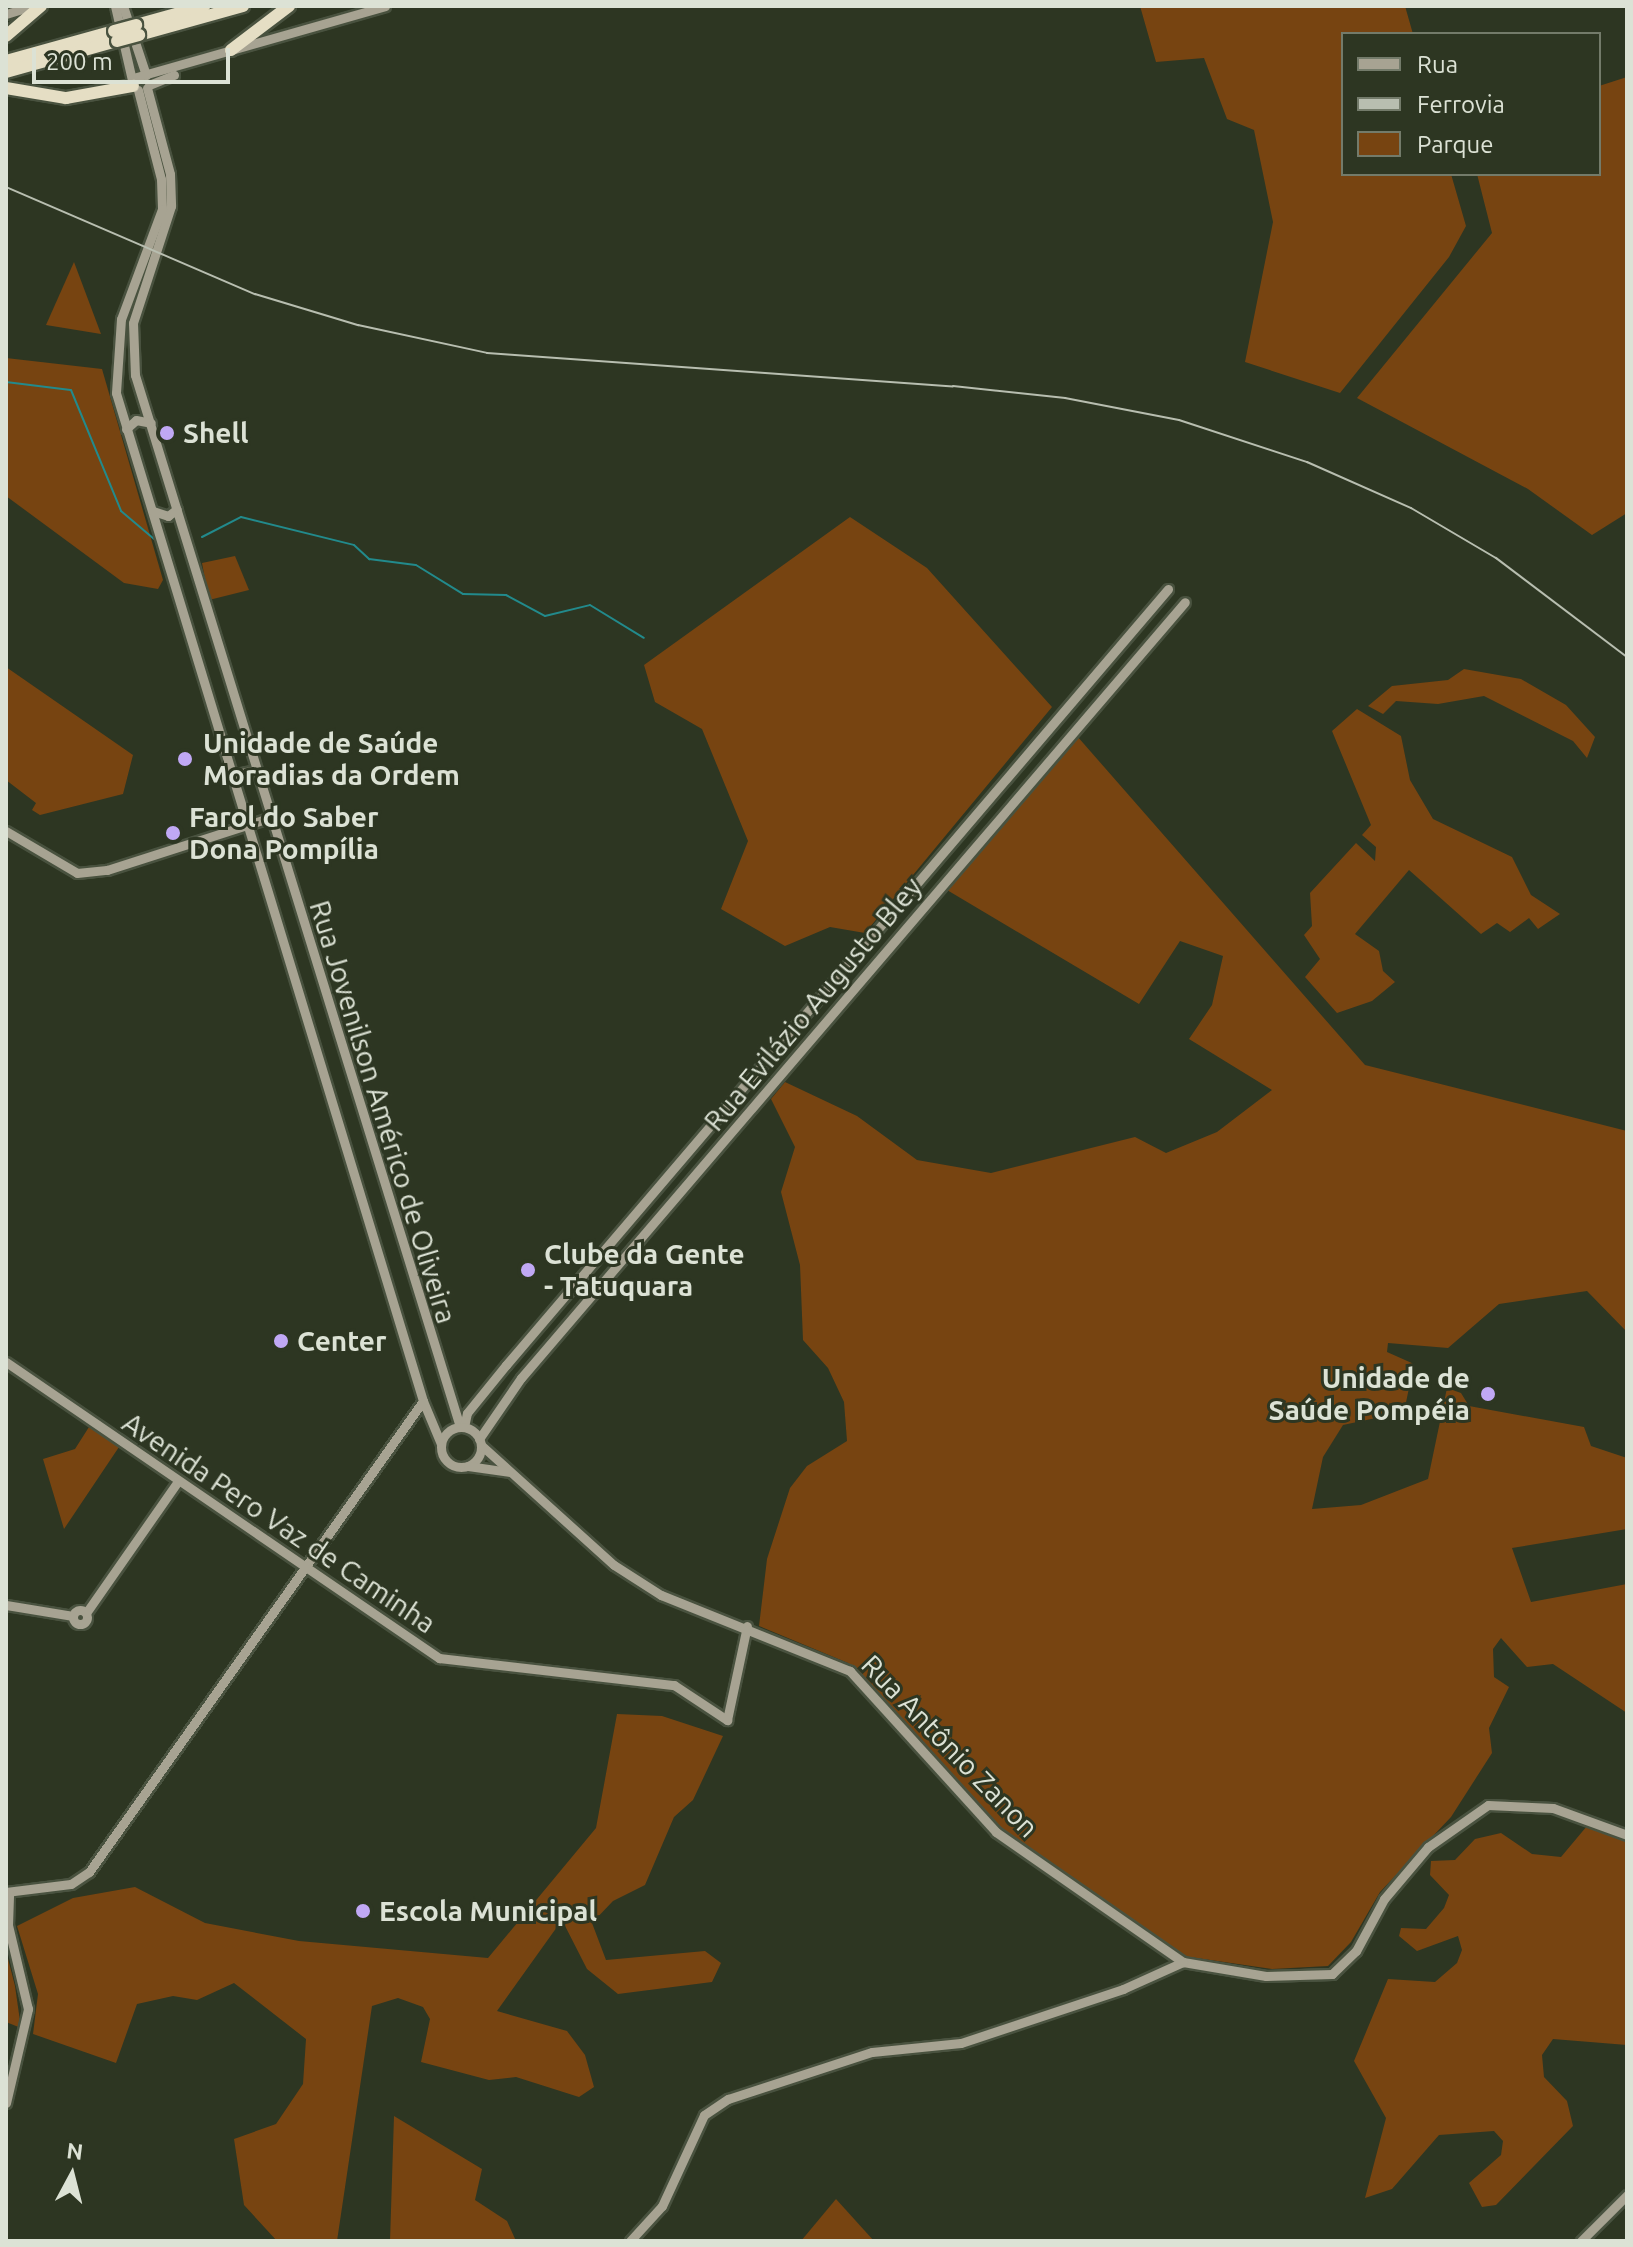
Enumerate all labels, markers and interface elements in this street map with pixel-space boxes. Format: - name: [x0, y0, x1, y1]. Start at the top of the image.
- scale bar: [36, 32, 234, 82]
- legend: [1341, 32, 1601, 176]
- text: 200 m: [46, 48, 113, 75]
- text: Rua: [1417, 51, 1458, 78]
- text: Ferrovia: [1417, 91, 1505, 118]
- text: Parque: [1417, 131, 1494, 158]
- place label: Shell: [183, 416, 248, 450]
- marker: Shell: [158, 424, 176, 442]
- place label: Unidade de Saúde Moradias da Ordem: [203, 726, 460, 792]
- marker: Unidade de Saúde Moradias da Ordem: [174, 748, 196, 770]
- place label: Farol do Saber Dona Pompília: [189, 800, 379, 866]
- marker: Farol do Saber Dona Pompília: [164, 824, 182, 842]
- street label: Rua Evilázio Augusto Bley: [697, 870, 929, 1138]
- street label: Rua Jovenilson Américo de Oliveira: [303, 897, 463, 1327]
- place label: Clube da Gente - Tatuquara: [544, 1237, 745, 1303]
- marker: Clube da Gente - Tatuquara: [519, 1261, 537, 1279]
- place label: Center: [297, 1324, 386, 1358]
- marker: Center: [272, 1332, 290, 1350]
- place label: Unidade de Saúde Pompéia: [1269, 1361, 1470, 1427]
- marker: Unidade de Saúde Pompéia: [1477, 1383, 1499, 1405]
- street label: Avenida Pero Vaz de Caminha: [116, 1406, 442, 1640]
- street label: Rua Antônio Zanon: [855, 1648, 1045, 1844]
- place label: Escola Municipal: [379, 1894, 597, 1928]
- marker: Escola Municipal: [354, 1902, 372, 1920]
- north arrow: [32, 2135, 112, 2215]
- text: N: [65, 2137, 85, 2164]

